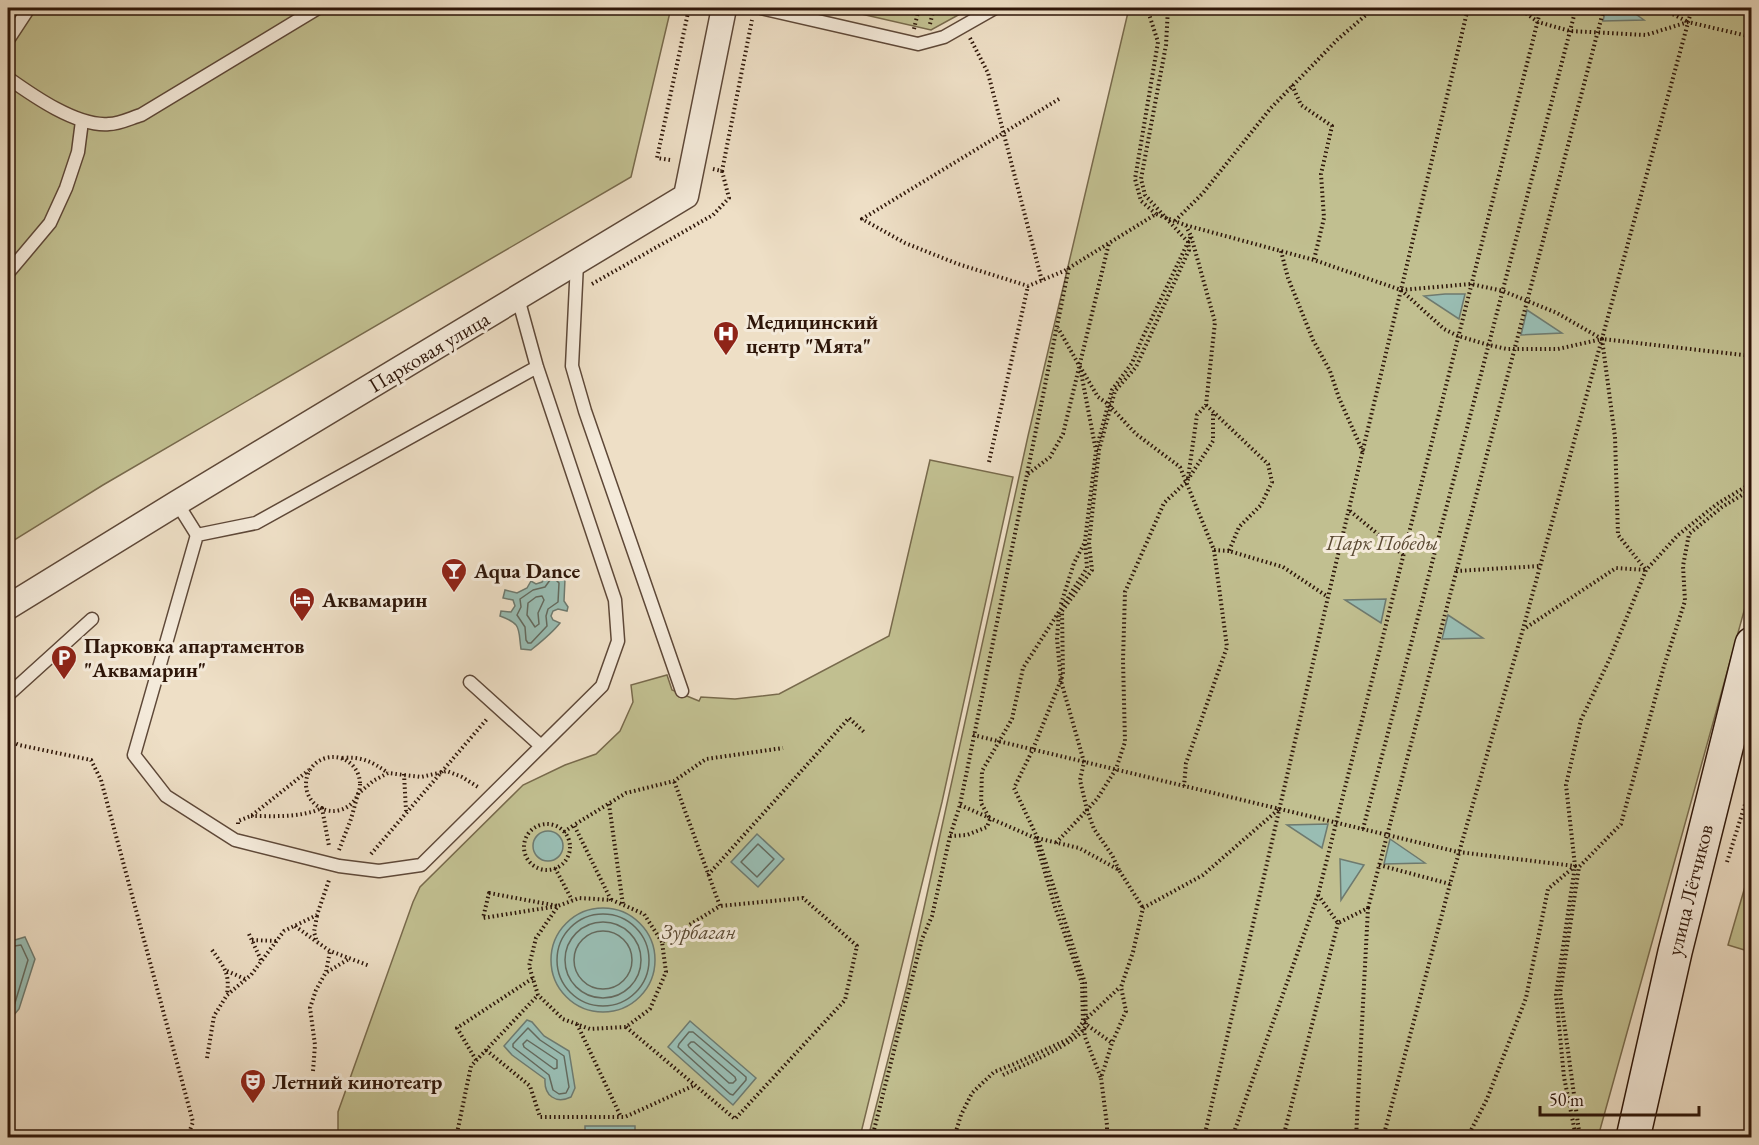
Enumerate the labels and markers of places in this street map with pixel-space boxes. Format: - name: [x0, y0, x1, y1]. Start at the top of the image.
- place label: Медицинский центр "Мята": [746, 308, 878, 359]
- hospital icon: Медицинский центр "Мята": [711, 319, 741, 357]
- bar icon: Aqua Dance: [439, 556, 469, 594]
- place label: Aqua Dance: [473, 557, 581, 584]
- hotel icon: Аквамарин: [287, 585, 317, 623]
- place label: Аквамарин: [321, 586, 427, 613]
- place label: Парковка апартаментов "Аквамарин": [84, 632, 305, 683]
- parking icon: Парковка апартаментов "Аквамарин": [49, 643, 79, 681]
- theatre icon: Летний кинотеатр: [238, 1067, 268, 1105]
- place label: Летний кинотеатр: [272, 1068, 443, 1095]

